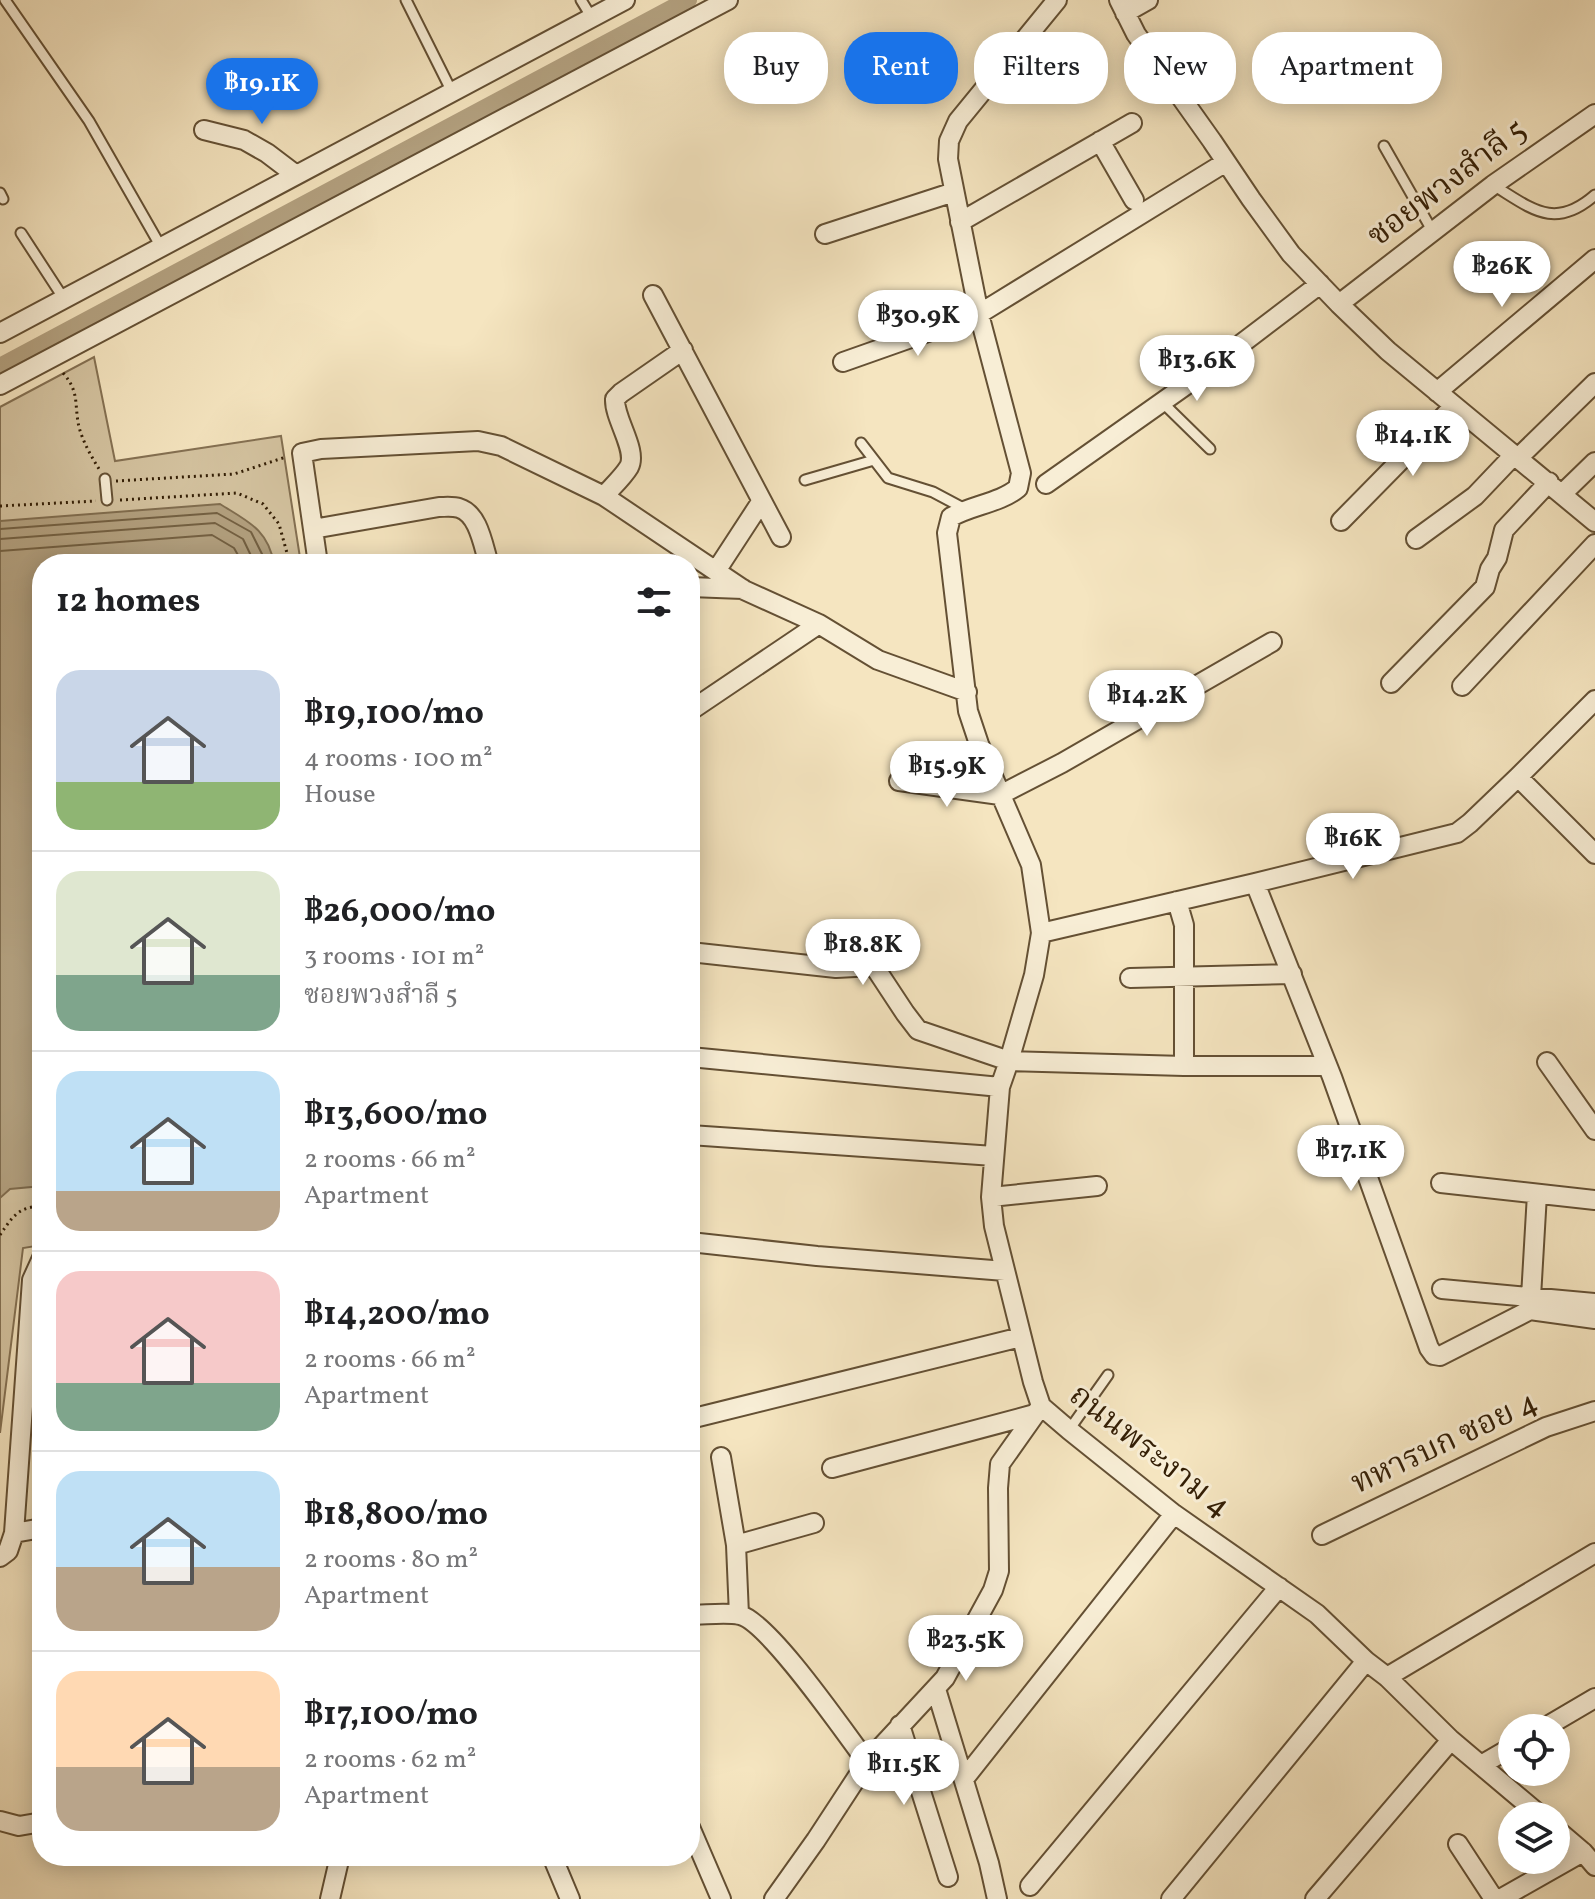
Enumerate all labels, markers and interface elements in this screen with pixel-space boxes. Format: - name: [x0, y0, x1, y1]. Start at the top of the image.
- chip: Buy: [724, 32, 828, 104]
- chip: Rent: [844, 32, 958, 104]
- chip: Filters: [974, 32, 1108, 104]
- chip: New: [1124, 32, 1236, 104]
- chip: Apartment: [1252, 32, 1442, 104]
- pin: ฿19.1K: [197, 58, 327, 126]
- text: ฿19.1K: [224, 66, 300, 102]
- street label: ซอยพวงสำลี 5: [1359, 110, 1537, 258]
- pin: ฿26K: [1455, 241, 1549, 309]
- text: ฿26K: [1471, 249, 1533, 285]
- pin: ฿30.9K: [853, 290, 983, 358]
- text: ฿30.9K: [876, 298, 960, 334]
- pin: ฿13.6K: [1132, 335, 1262, 403]
- text: ฿13.6K: [1158, 343, 1236, 379]
- pin: ฿14.1K: [1348, 410, 1478, 478]
- text: ฿14.1K: [1374, 418, 1452, 454]
- text: 12 homes: [56, 579, 200, 626]
- icon: filters: [632, 580, 676, 624]
- pin: ฿14.2K: [1082, 670, 1212, 738]
- text: ฿14.2K: [1107, 678, 1187, 714]
- text: ฿19,100/mo: [304, 691, 484, 738]
- icon: home: [120, 702, 216, 798]
- text: 4 rooms · 100 m²: [304, 741, 493, 777]
- pin: ฿15.9K: [882, 741, 1012, 809]
- text: ฿15.9K: [908, 749, 986, 785]
- text: House: [304, 777, 376, 813]
- pin: ฿16K: [1306, 813, 1400, 881]
- text: ฿16K: [1324, 821, 1382, 857]
- text: ฿26,000/mo: [304, 889, 495, 936]
- icon: home: [120, 903, 216, 999]
- pin: ฿18.8K: [798, 919, 928, 987]
- text: ฿18.8K: [823, 927, 903, 963]
- text: 3 rooms · 101 m²: [304, 939, 484, 975]
- text: ซอยพวงสำลี 5: [304, 978, 458, 1014]
- text: ฿13,600/mo: [304, 1092, 488, 1139]
- icon: home: [120, 1103, 216, 1199]
- pin: ฿17.1K: [1286, 1125, 1416, 1193]
- text: ฿17.1K: [1315, 1133, 1387, 1169]
- text: 2 rooms · 66 m²: [304, 1142, 476, 1178]
- text: Apartment: [304, 1178, 429, 1214]
- text: ฿14,200/mo: [304, 1292, 490, 1339]
- icon: home: [120, 1303, 216, 1399]
- text: 2 rooms · 66 m²: [304, 1342, 476, 1378]
- street label: ถนนพระงาม 4: [1059, 1375, 1239, 1529]
- text: Apartment: [304, 1378, 429, 1414]
- street label: ทหารบก ซอย 4: [1345, 1382, 1545, 1506]
- text: ฿18,800/mo: [304, 1492, 488, 1539]
- icon: home: [120, 1503, 216, 1599]
- text: 2 rooms · 80 m²: [304, 1542, 478, 1578]
- text: Apartment: [304, 1578, 429, 1614]
- pin: ฿23.5K: [901, 1615, 1031, 1683]
- text: ฿23.5K: [926, 1623, 1006, 1659]
- text: ฿17,100/mo: [304, 1692, 478, 1739]
- icon: home: [120, 1703, 216, 1799]
- map controls: [1498, 1714, 1570, 1874]
- button: locate: [1498, 1714, 1570, 1786]
- pin: ฿11.5K: [839, 1739, 969, 1807]
- text: 2 rooms · 62 m²: [304, 1742, 476, 1778]
- text: ฿11.5K: [867, 1747, 941, 1783]
- text: Apartment: [304, 1778, 429, 1814]
- button: layers: [1498, 1802, 1570, 1874]

